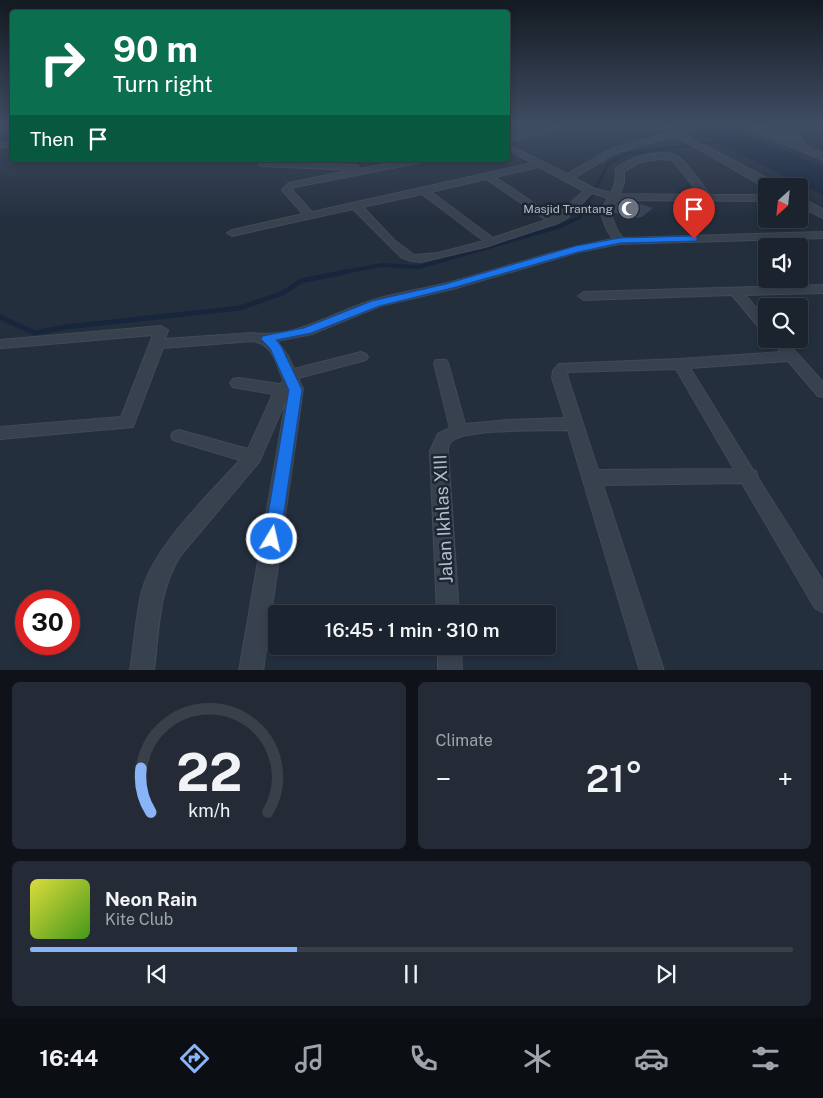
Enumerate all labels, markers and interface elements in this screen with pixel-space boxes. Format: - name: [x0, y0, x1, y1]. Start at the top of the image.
- text: 90 m: [113, 29, 198, 70]
- icon: right: [30, 30, 95, 95]
- text: Turn right: [113, 71, 213, 97]
- icon: arrive: [84, 125, 112, 153]
- text: Then: [30, 128, 74, 150]
- north arrow: [758, 178, 808, 228]
- map controls: [758, 178, 808, 348]
- pin: [673, 188, 715, 239]
- icon: arrive: [680, 195, 708, 223]
- mosque icon: Masjid Trantang: [617, 197, 641, 221]
- place label: Masjid Trantang: [523, 202, 613, 216]
- button: sound: [758, 238, 808, 288]
- button: search: [758, 298, 808, 348]
- street label: Jalan Ikhlas XIII: [429, 454, 457, 584]
- position arrow: [245, 512, 297, 564]
- speed limit sign: 30: [15, 590, 80, 655]
- text: 16:45 · 1 min · 310 m: [325, 619, 499, 641]
- text: Climate: [436, 731, 493, 750]
- text: 22: [176, 742, 242, 803]
- text: 21°: [586, 756, 643, 801]
- text: −: [436, 762, 451, 795]
- text: +: [777, 762, 793, 795]
- text: km/h: [188, 800, 230, 821]
- text: Neon Rain: [105, 888, 197, 910]
- text: Kite Club: [105, 910, 173, 929]
- icon: previous: [143, 960, 171, 988]
- icon: pause: [397, 960, 425, 988]
- icon: next: [652, 960, 680, 988]
- icon: directions: [177, 1041, 212, 1076]
- icon: music: [292, 1041, 327, 1076]
- icon: phone: [406, 1041, 441, 1076]
- icon: climate: [520, 1041, 555, 1076]
- icon: car: [634, 1041, 669, 1076]
- icon: filters: [748, 1041, 783, 1076]
- text: 16:44: [40, 1045, 98, 1071]

